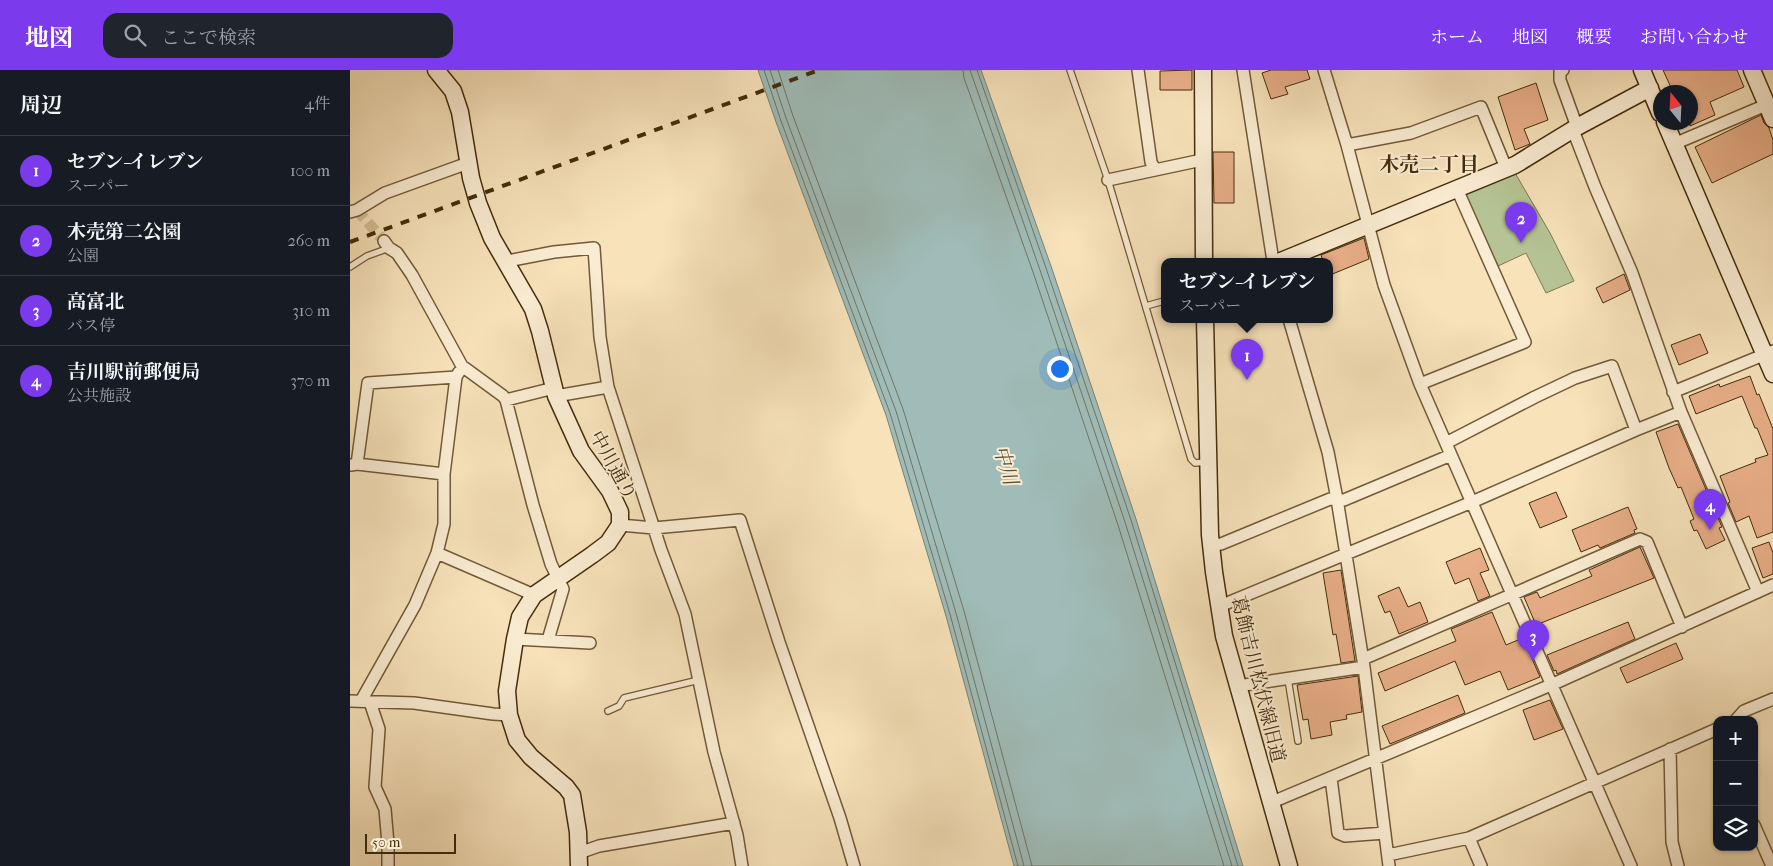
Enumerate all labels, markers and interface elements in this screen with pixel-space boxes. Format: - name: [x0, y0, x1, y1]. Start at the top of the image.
- search box: [103, 13, 453, 58]
- icon: search: [121, 21, 149, 49]
- text: 地図: [25, 24, 73, 52]
- text: ここで検索: [161, 27, 256, 49]
- text: ホーム: [1430, 27, 1484, 48]
- text: 地図: [1512, 27, 1548, 48]
- text: 概要: [1576, 27, 1612, 48]
- text: お問い合わせ: [1640, 27, 1748, 48]
- north arrow: [1653, 85, 1698, 130]
- text: 周辺: [20, 93, 62, 117]
- text: 4件: [305, 94, 330, 113]
- text: セブン-イレブン: [67, 151, 203, 173]
- district label: 木売二丁目: [1379, 153, 1479, 176]
- text: 1: [33, 161, 39, 180]
- text: 100 m: [290, 161, 330, 180]
- text: スーパー: [67, 176, 129, 195]
- pin: 2: [1505, 202, 1537, 243]
- text: 木売第二公園: [67, 221, 181, 243]
- text: 2: [32, 231, 40, 250]
- text: 260 m: [288, 231, 330, 250]
- text: 公園: [67, 246, 99, 265]
- popup: [1161, 258, 1333, 323]
- text: セブン-イレブン: [1179, 271, 1315, 293]
- text: 高富北: [67, 291, 124, 313]
- text: スーパー: [1179, 296, 1241, 315]
- text: 3: [33, 301, 39, 320]
- text: 310 m: [292, 301, 330, 320]
- text: バス停: [67, 316, 115, 335]
- pin: 1: [1231, 339, 1263, 380]
- your location: [1047, 356, 1073, 382]
- text: 吉川駅前郵便局: [67, 361, 200, 383]
- text: 4: [31, 371, 41, 390]
- text: 370 m: [290, 371, 330, 390]
- text: 公共施設: [67, 386, 131, 405]
- street label: 中川通り: [585, 427, 641, 504]
- water label: 中川: [989, 443, 1023, 490]
- pin: 4: [1694, 489, 1726, 530]
- street label: 葛飾吉川松伏線旧道: [1227, 594, 1289, 765]
- pin: 3: [1517, 620, 1549, 661]
- map controls: [1713, 716, 1758, 851]
- button: +: [1713, 716, 1758, 761]
- button: −: [1713, 761, 1758, 806]
- button: layers: [1713, 806, 1758, 851]
- scale bar: [365, 831, 456, 854]
- text: 50 m: [372, 834, 400, 851]

